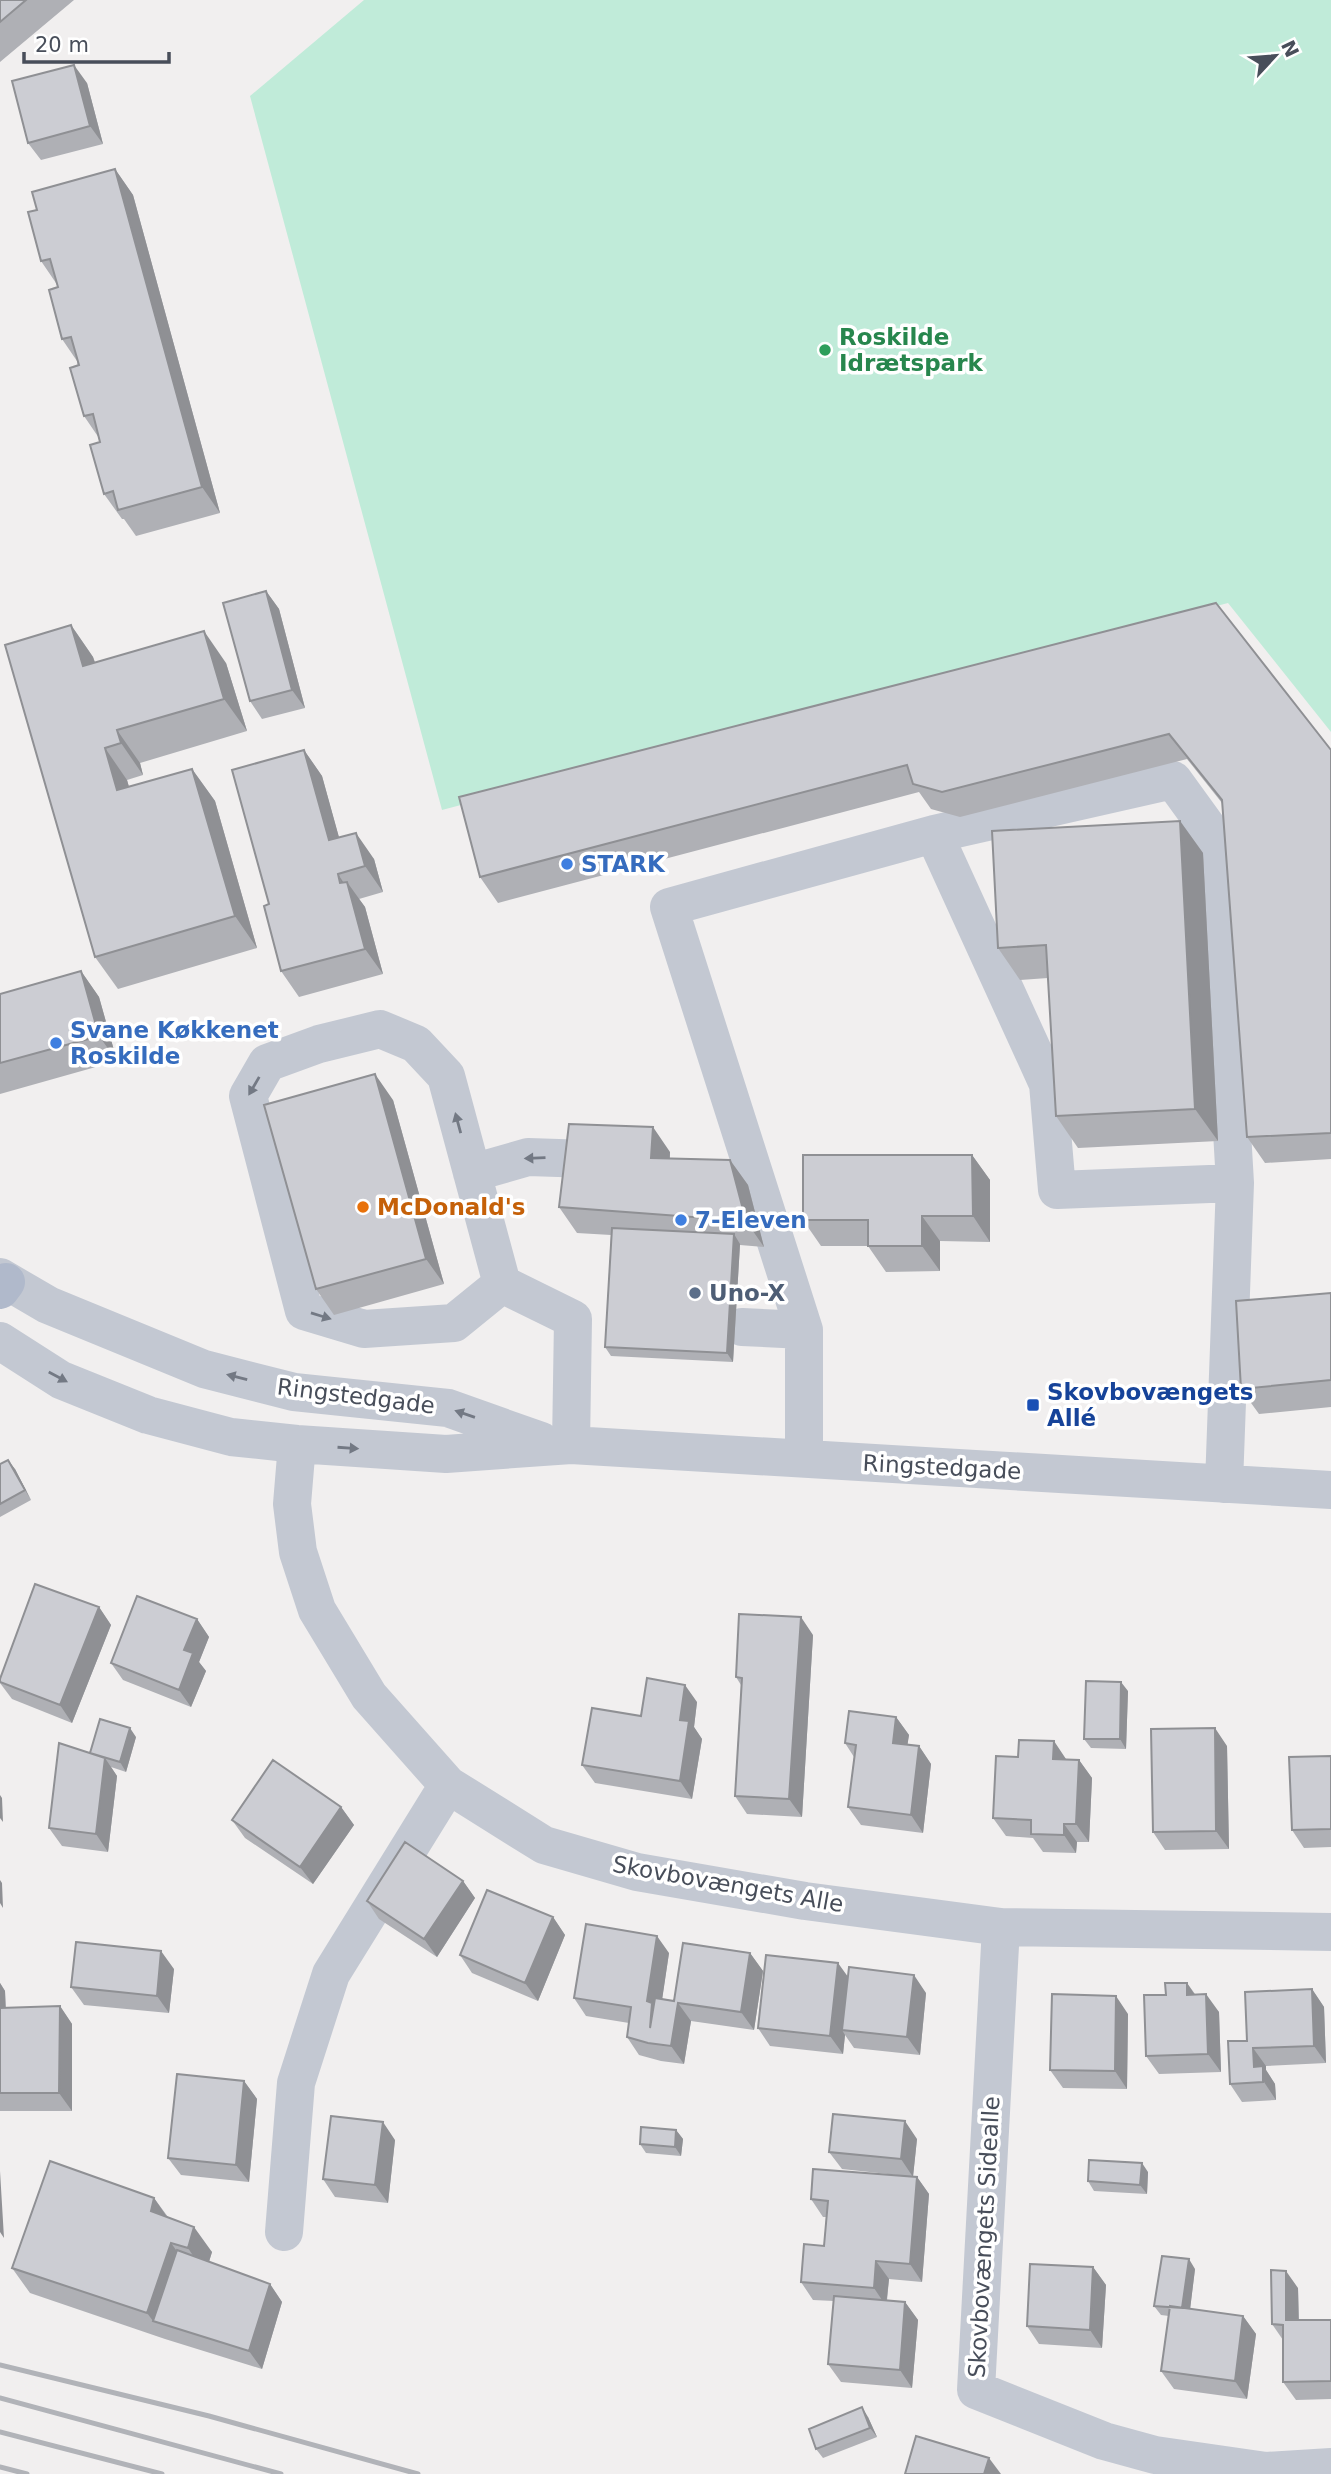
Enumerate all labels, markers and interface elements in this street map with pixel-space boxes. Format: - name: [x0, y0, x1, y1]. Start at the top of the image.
- scale bar: [24, 21, 170, 65]
- north arrow: [1240, 21, 1310, 91]
- text: 20 m: [35, 33, 89, 57]
- text: N: [1277, 37, 1304, 61]
- place label: Roskilde Idrætspark: [839, 324, 983, 376]
- marker: Roskilde Idrætspark: [817, 342, 833, 358]
- place label: STARK: [581, 851, 666, 877]
- marker: STARK: [559, 856, 575, 872]
- place label: Svane Køkkenet Roskilde: [70, 1017, 279, 1069]
- marker: Svane Køkkenet Roskilde: [48, 1035, 64, 1051]
- one-way arrow: [248, 1076, 260, 1095]
- one-way arrow: [452, 1112, 463, 1134]
- one-way arrow: [524, 1153, 546, 1164]
- place label: McDonald's: [377, 1194, 525, 1220]
- marker: McDonald's: [355, 1199, 371, 1215]
- place label: 7-Eleven: [695, 1207, 807, 1233]
- marker: 7-Eleven: [673, 1212, 689, 1228]
- place label: Uno-X: [709, 1280, 786, 1306]
- marker: Uno-X: [687, 1285, 703, 1301]
- one-way arrow: [311, 1312, 332, 1322]
- one-way arrow: [48, 1371, 68, 1383]
- one-way arrow: [226, 1371, 248, 1382]
- street label: Ringstedgade: [276, 1373, 436, 1419]
- place label: Skovbovængets Allé: [1047, 1379, 1254, 1431]
- marker: Skovbovængets Allé: [1025, 1397, 1041, 1413]
- one-way arrow: [455, 1408, 476, 1419]
- one-way arrow: [337, 1442, 359, 1453]
- street label: Ringstedgade: [862, 1450, 1022, 1484]
- street label: Skovbovængets Alle: [611, 1851, 845, 1917]
- street label: Skovbovængets Sidealle: [964, 2095, 1004, 2379]

